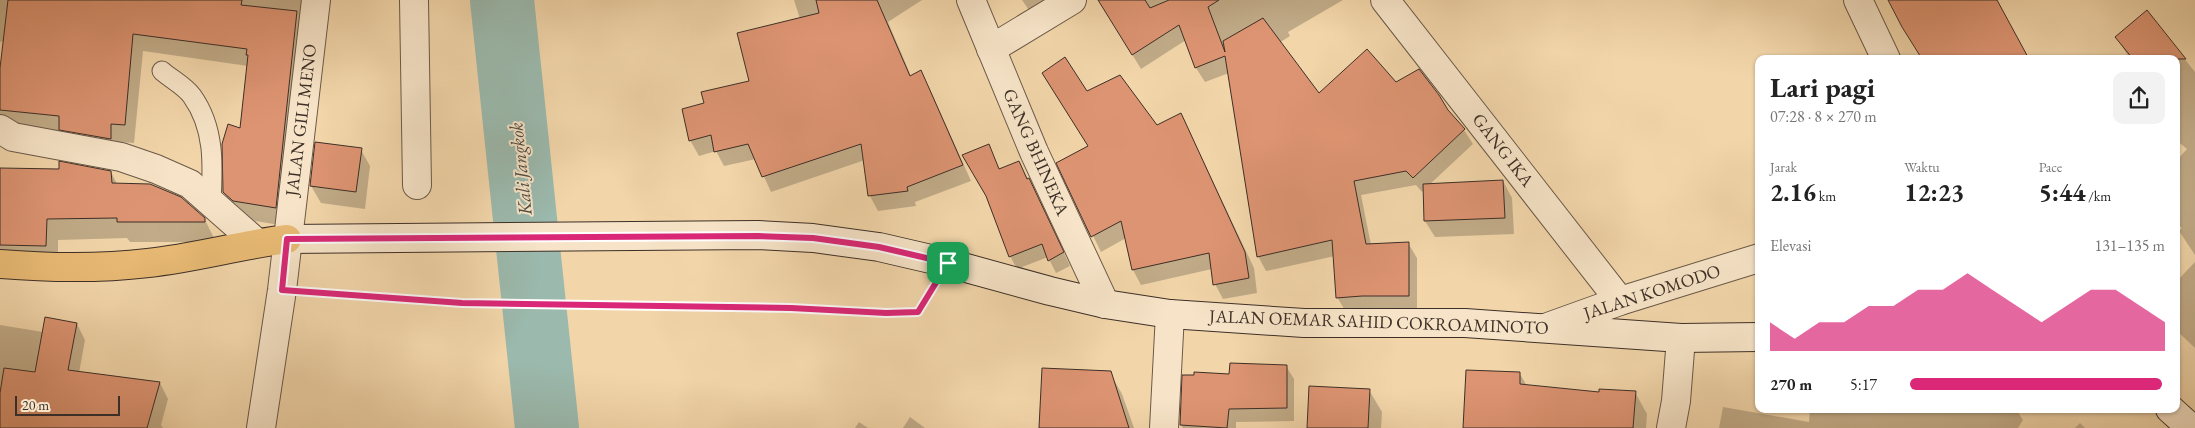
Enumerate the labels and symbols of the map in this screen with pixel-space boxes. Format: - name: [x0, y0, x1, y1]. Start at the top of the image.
- street label: JALAN GILI MENO: [280, 42, 321, 199]
- street label: GANG BHINEKA: [998, 85, 1075, 220]
- street label: GANG IKA: [1467, 108, 1540, 192]
- water label: Kali Jangkok: [503, 121, 538, 218]
- pin: [927, 242, 969, 284]
- street label: JALAN KOMODO: [1579, 259, 1723, 325]
- street label: JALAN OEMAR SAHID COKROAMINOTO: [1207, 304, 1549, 339]
- scale bar: [15, 393, 120, 416]

